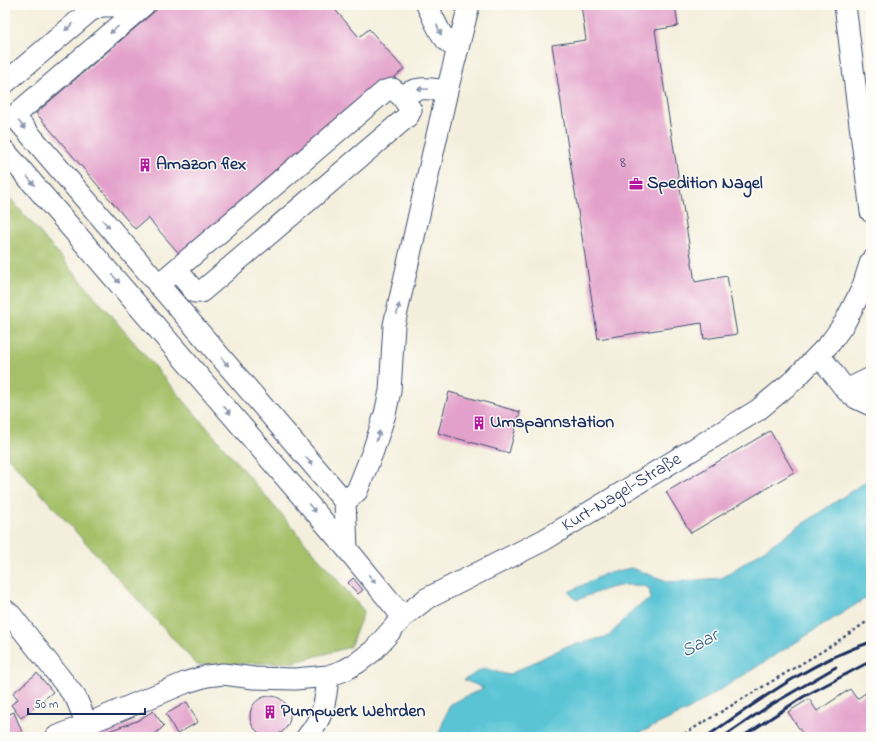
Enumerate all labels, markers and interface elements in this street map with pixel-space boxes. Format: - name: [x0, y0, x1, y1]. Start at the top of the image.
- one-way arrow: [64, 23, 74, 32]
- one-way arrow: [436, 25, 442, 36]
- one-way arrow: [109, 26, 120, 35]
- one-way arrow: [417, 86, 430, 92]
- one-way arrow: [17, 120, 27, 130]
- house number: 8: [620, 151, 626, 175]
- place label: Amazon flex: [156, 152, 246, 178]
- building icon: Amazon flex: [137, 157, 153, 173]
- place label: Spedition Nagel: [647, 171, 763, 198]
- one-way arrow: [26, 175, 35, 186]
- office icon: Spedition Nagel: [628, 176, 644, 192]
- one-way arrow: [102, 219, 111, 229]
- one-way arrow: [111, 274, 120, 284]
- one-way arrow: [396, 302, 402, 315]
- one-way arrow: [220, 357, 229, 366]
- one-way arrow: [223, 404, 232, 415]
- place label: Umspannstation: [490, 410, 614, 436]
- building icon: Umspannstation: [471, 415, 487, 431]
- one-way arrow: [375, 430, 381, 442]
- street label: Kurt-Nagel-Straße: [557, 446, 688, 540]
- one-way arrow: [305, 455, 314, 466]
- one-way arrow: [308, 503, 317, 513]
- one-way arrow: [367, 574, 376, 584]
- water label: Saar: [677, 622, 725, 665]
- scale bar: [28, 690, 145, 716]
- text: 50 m: [34, 696, 58, 714]
- place label: Pumpwerk Wehrden: [281, 699, 426, 725]
- building icon: Pumpwerk Wehrden: [262, 704, 278, 720]

